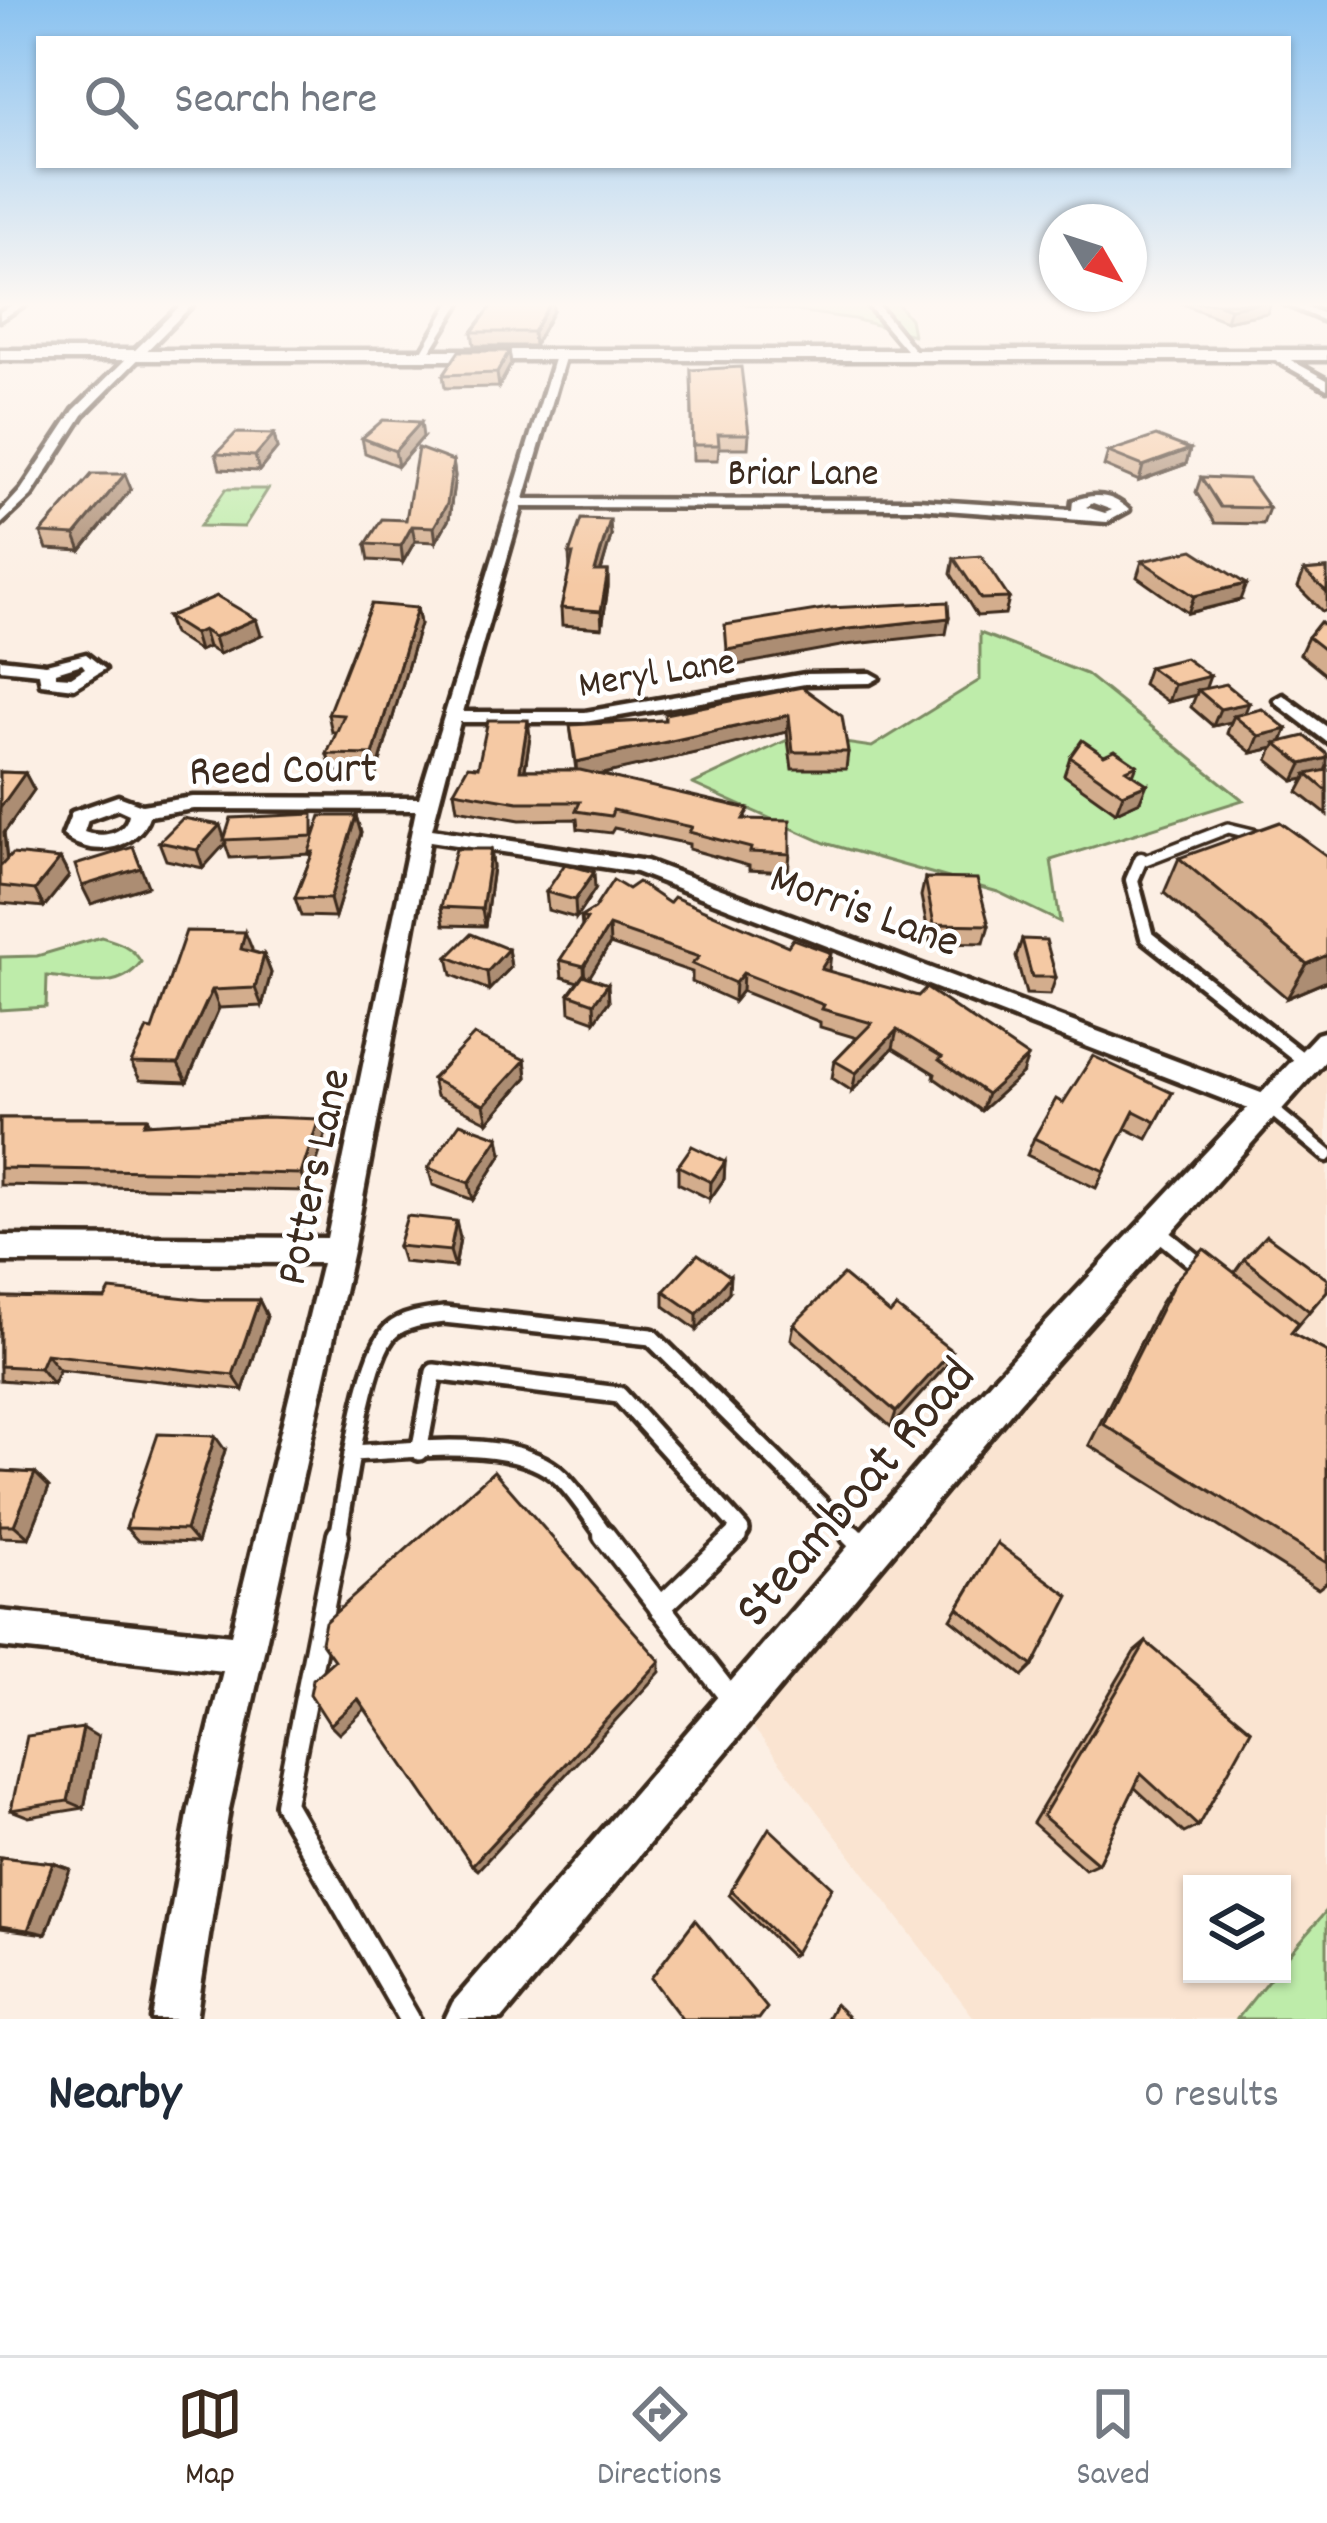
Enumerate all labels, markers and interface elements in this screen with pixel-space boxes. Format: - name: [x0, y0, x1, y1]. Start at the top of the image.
- search box: [36, 36, 1291, 168]
- icon: search: [78, 69, 144, 135]
- text: Search here: [174, 70, 377, 134]
- north arrow: [1039, 204, 1147, 312]
- street label: Briar Lane: [727, 449, 879, 504]
- street label: Meryl Lane: [575, 637, 739, 716]
- street label: Reed Court: [189, 739, 378, 807]
- street label: Morris Lane: [760, 850, 967, 977]
- street label: Potters Lane: [263, 1063, 371, 1291]
- street label: Steamboat Road: [719, 1344, 998, 1648]
- map controls: [1183, 1875, 1291, 1983]
- button: layers: [1183, 1875, 1291, 1983]
- text: Nearby: [48, 2061, 181, 2133]
- text: 0 results: [1144, 2070, 1279, 2125]
- tab: Map: [177, 2381, 243, 2500]
- tab: Directions: [597, 2381, 722, 2500]
- tab: Saved: [1076, 2381, 1150, 2500]

